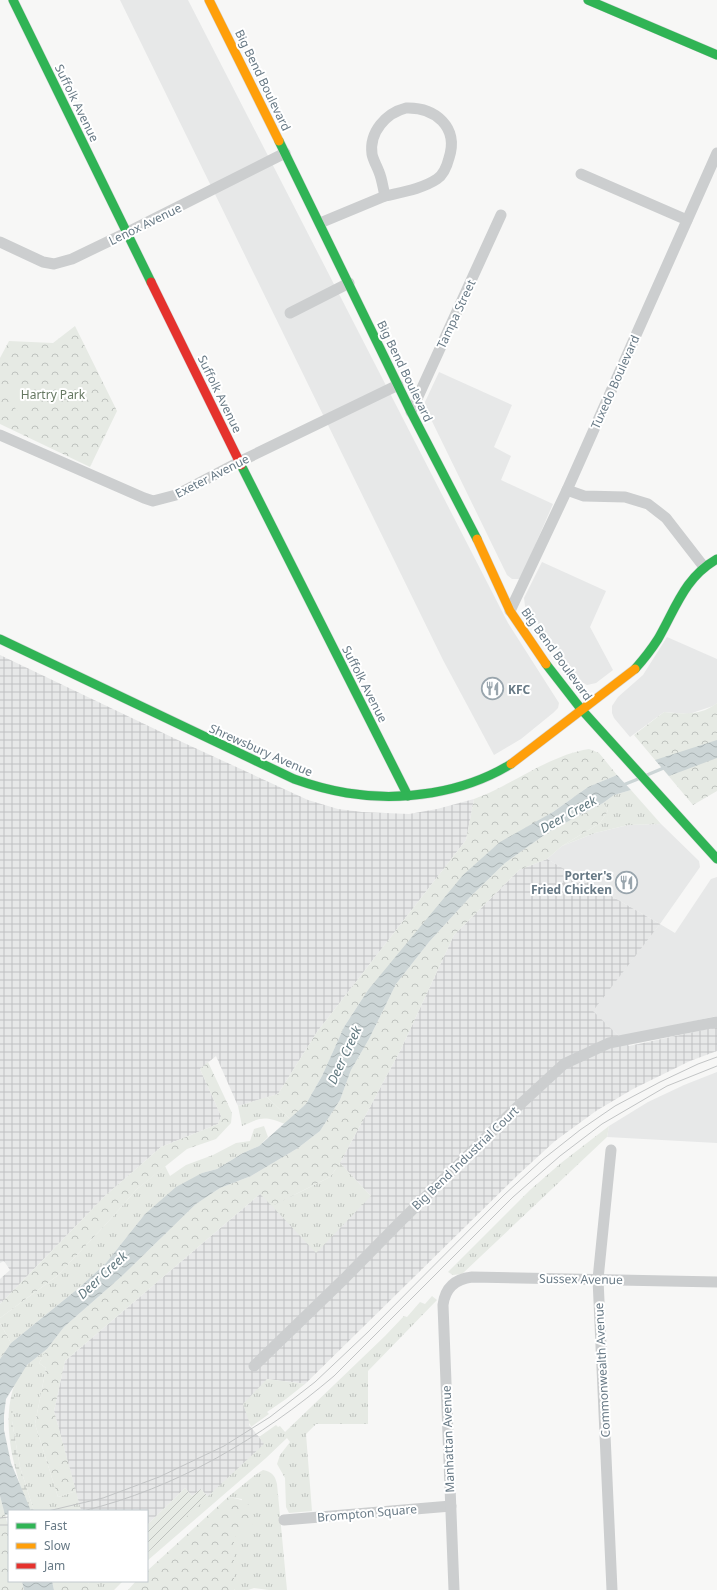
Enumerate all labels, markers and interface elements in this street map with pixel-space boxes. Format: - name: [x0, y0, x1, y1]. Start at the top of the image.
- street label: Big Bend Boulevard: [231, 26, 295, 134]
- street label: Suffolk Avenue: [51, 61, 103, 145]
- street label: Lenox Avenue: [106, 199, 184, 249]
- street label: Tampa Street: [433, 276, 480, 351]
- street label: Big Bend Boulevard: [373, 317, 437, 425]
- street label: Tuxedo Boulevard: [587, 332, 643, 432]
- street label: Suffolk Avenue: [194, 352, 246, 436]
- park label: Hartry Park: [21, 386, 86, 403]
- street label: Exeter Avenue: [172, 450, 252, 502]
- street label: Big Bend Boulevard: [518, 604, 596, 704]
- street label: Suffolk Avenue: [338, 643, 392, 726]
- restaurant icon: KFC: [480, 676, 506, 702]
- place label: KFC: [508, 681, 531, 698]
- street label: Shrewsbury Avenue: [207, 720, 316, 781]
- water label: Deer Creek: [536, 791, 600, 837]
- place label: Porter's Fried Chicken: [531, 867, 612, 898]
- restaurant icon: Porter's Fried Chicken: [614, 869, 640, 895]
- water label: Deer Creek: [323, 1023, 366, 1087]
- street label: Big Bend Industrial Court: [408, 1102, 523, 1214]
- water label: Deer Creek: [73, 1247, 131, 1303]
- street label: Sussex Avenue: [539, 1270, 623, 1288]
- street label: Commonwealth Avenue: [590, 1302, 614, 1438]
- street label: Manhattan Avenue: [438, 1385, 458, 1493]
- street label: Brompton Square: [316, 1500, 418, 1526]
- legend: [8, 1510, 148, 1582]
- text: Fast: [44, 1517, 68, 1534]
- text: Slow: [44, 1537, 71, 1554]
- text: Jam: [43, 1557, 65, 1574]

